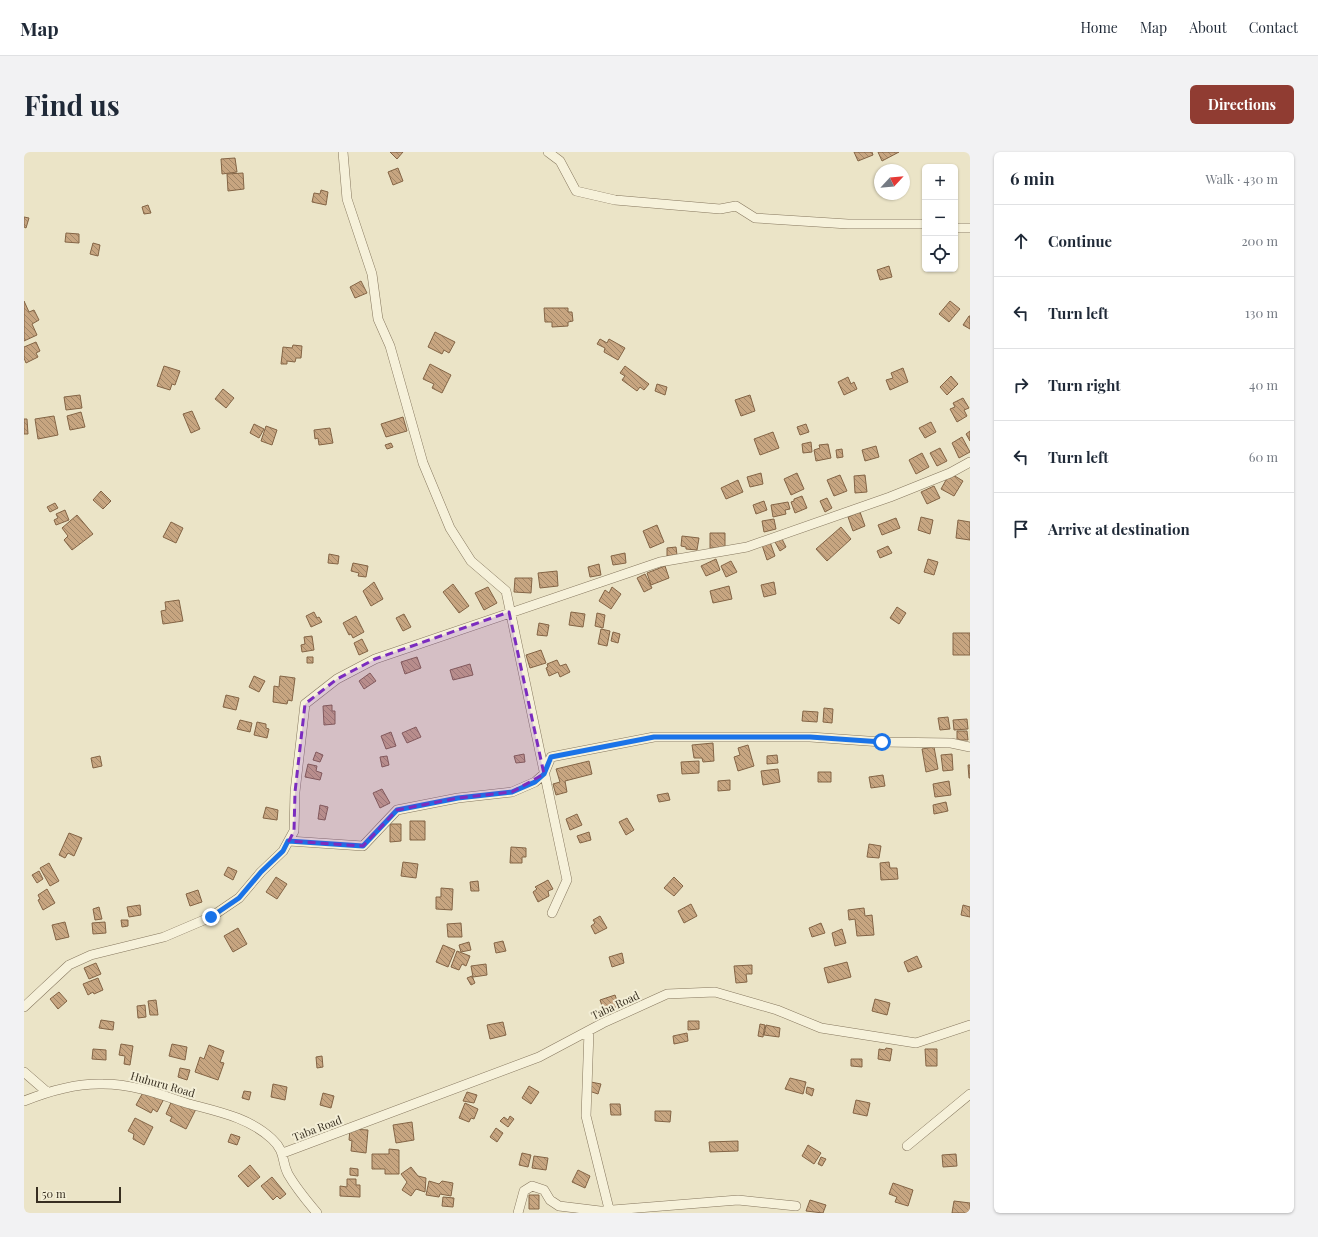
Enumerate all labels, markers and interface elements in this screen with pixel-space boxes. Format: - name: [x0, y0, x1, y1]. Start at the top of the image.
- text: Map: [20, 15, 59, 41]
- text: Home: [1080, 18, 1118, 37]
- text: Map: [1140, 18, 1167, 37]
- text: About: [1189, 18, 1227, 37]
- text: Contact: [1249, 18, 1298, 37]
- button: Directions: [1190, 85, 1294, 124]
- text: Find us: [24, 86, 120, 123]
- north arrow: [874, 164, 910, 200]
- map controls: [922, 164, 958, 272]
- button: +: [922, 164, 958, 200]
- text: 6 min: [1010, 167, 1055, 189]
- text: Walk · 430 m: [1205, 170, 1278, 187]
- button: −: [922, 200, 958, 236]
- icon: ahead: [1010, 230, 1032, 252]
- text: Continue: [1048, 231, 1112, 251]
- text: 200 m: [1241, 232, 1278, 249]
- button: locate: [922, 236, 958, 272]
- icon: left: [1010, 302, 1032, 324]
- text: Turn left: [1048, 303, 1109, 323]
- text: 130 m: [1245, 304, 1278, 321]
- icon: right: [1010, 374, 1032, 396]
- text: Turn right: [1048, 375, 1121, 395]
- text: 40 m: [1249, 376, 1278, 393]
- icon: left: [1010, 446, 1032, 468]
- text: Turn left: [1048, 447, 1109, 467]
- text: 60 m: [1249, 448, 1278, 465]
- icon: arrive: [1010, 518, 1032, 540]
- text: Arrive at destination: [1048, 519, 1190, 539]
- route start: [873, 733, 891, 751]
- route end: [202, 908, 220, 926]
- street label: Taba Road: [589, 987, 642, 1023]
- street label: Huhuru Road: [129, 1068, 198, 1101]
- street label: Taba Road: [290, 1112, 344, 1144]
- scale bar: [36, 1185, 121, 1204]
- text: 50 m: [42, 1186, 66, 1201]

